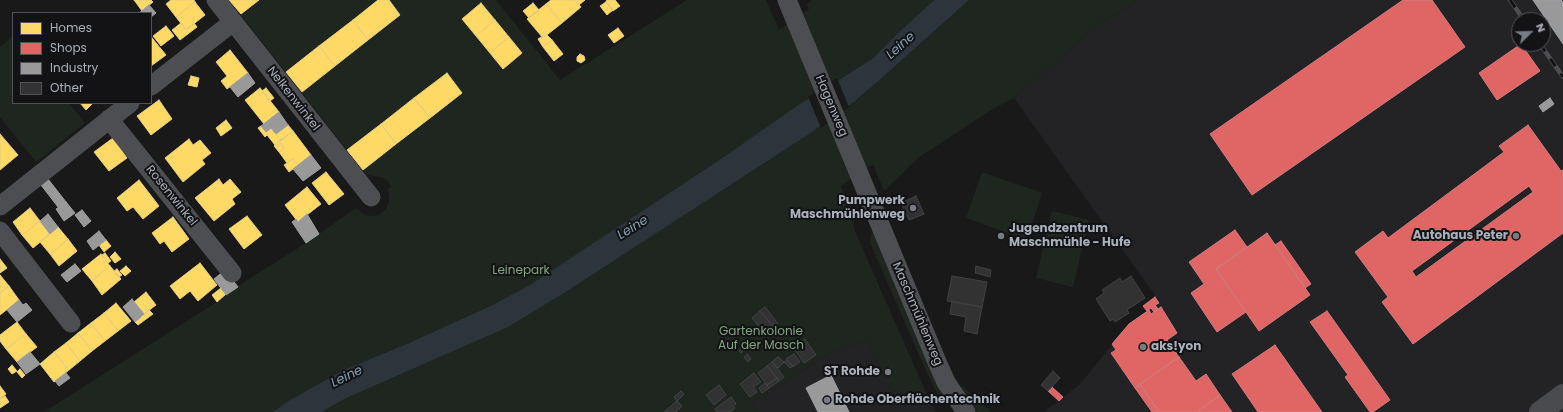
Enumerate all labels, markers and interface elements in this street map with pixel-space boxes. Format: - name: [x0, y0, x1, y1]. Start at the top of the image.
- legend: [12, 12, 152, 104]
- north arrow: [1511, 12, 1551, 52]
- text: Homes: [50, 19, 92, 36]
- text: N: [1532, 21, 1550, 35]
- water label: Leine: [883, 29, 919, 63]
- text: Shops: [50, 39, 87, 56]
- text: Industry: [50, 59, 98, 76]
- street label: Nelkenwinkel: [264, 64, 322, 134]
- street label: Hagenweg: [812, 73, 850, 139]
- text: Other: [50, 79, 83, 96]
- street label: Rosenwinkel: [142, 163, 200, 229]
- place label: Pumpwerk Maschmühlenweg: [790, 194, 905, 222]
- marker: Pumpwerk Maschmühlenweg: [908, 203, 918, 213]
- water label: Leine: [615, 213, 651, 243]
- place label: Jugendzentrum Maschmühle - Hufe: [1009, 222, 1131, 250]
- place label: Autohaus Peter: [1413, 229, 1508, 243]
- marker: Jugendzentrum Maschmühle - Hufe: [996, 231, 1006, 241]
- marker: Autohaus Peter: [1511, 231, 1521, 241]
- street label: Maschmühlenweg: [889, 260, 945, 368]
- park label: Leinepark: [492, 264, 550, 278]
- park label: Gartenkolonie Auf der Masch: [718, 325, 804, 353]
- place label: aks!yon: [1151, 340, 1201, 354]
- marker: aks!yon: [1138, 342, 1148, 352]
- water label: Leine: [329, 363, 365, 391]
- place label: ST Rohde: [824, 365, 880, 379]
- marker: ST Rohde: [883, 367, 893, 377]
- place label: Rohde Oberflächentechnik: [835, 393, 1000, 407]
- marker: Rohde Oberflächentechnik: [822, 395, 832, 405]

